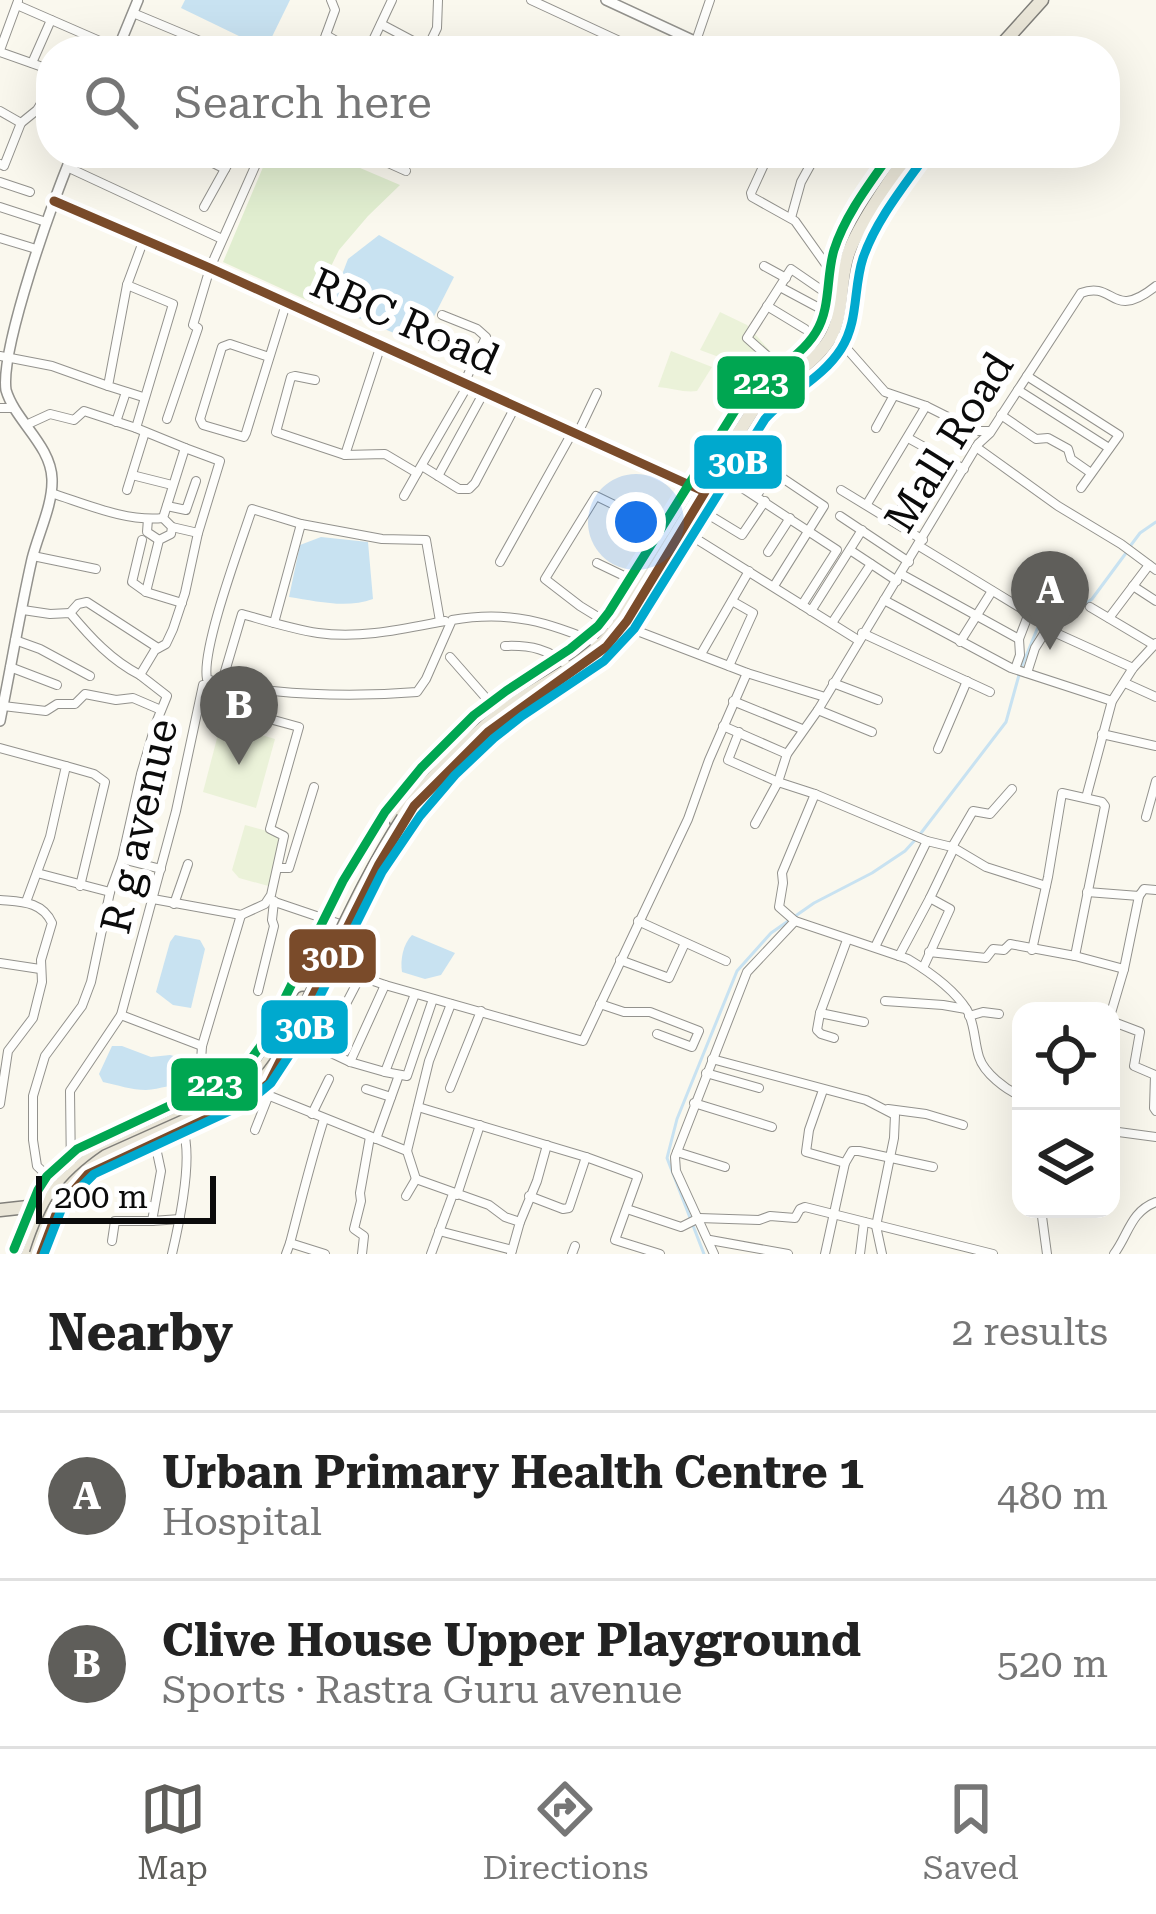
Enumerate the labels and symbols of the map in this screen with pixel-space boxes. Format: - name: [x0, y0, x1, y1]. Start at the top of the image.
- street label: RBC Road: [303, 258, 507, 384]
- street label: Mall Road: [875, 343, 1023, 541]
- line badge: 223: [715, 354, 807, 411]
- text: 223: [733, 363, 789, 402]
- line badge: 30B: [692, 433, 784, 491]
- text: 30B: [708, 443, 768, 482]
- your location: [606, 492, 666, 552]
- pin: A: [1011, 551, 1089, 650]
- pin: B: [200, 666, 278, 765]
- street label: R g avenue: [91, 714, 187, 938]
- line badge: 30D: [287, 927, 378, 985]
- text: 30D: [301, 937, 365, 976]
- line badge: 30B: [259, 998, 350, 1056]
- text: 30B: [275, 1008, 335, 1047]
- line badge: 223: [169, 1056, 260, 1113]
- text: 223: [187, 1065, 243, 1104]
- scale bar: [36, 1170, 216, 1223]

